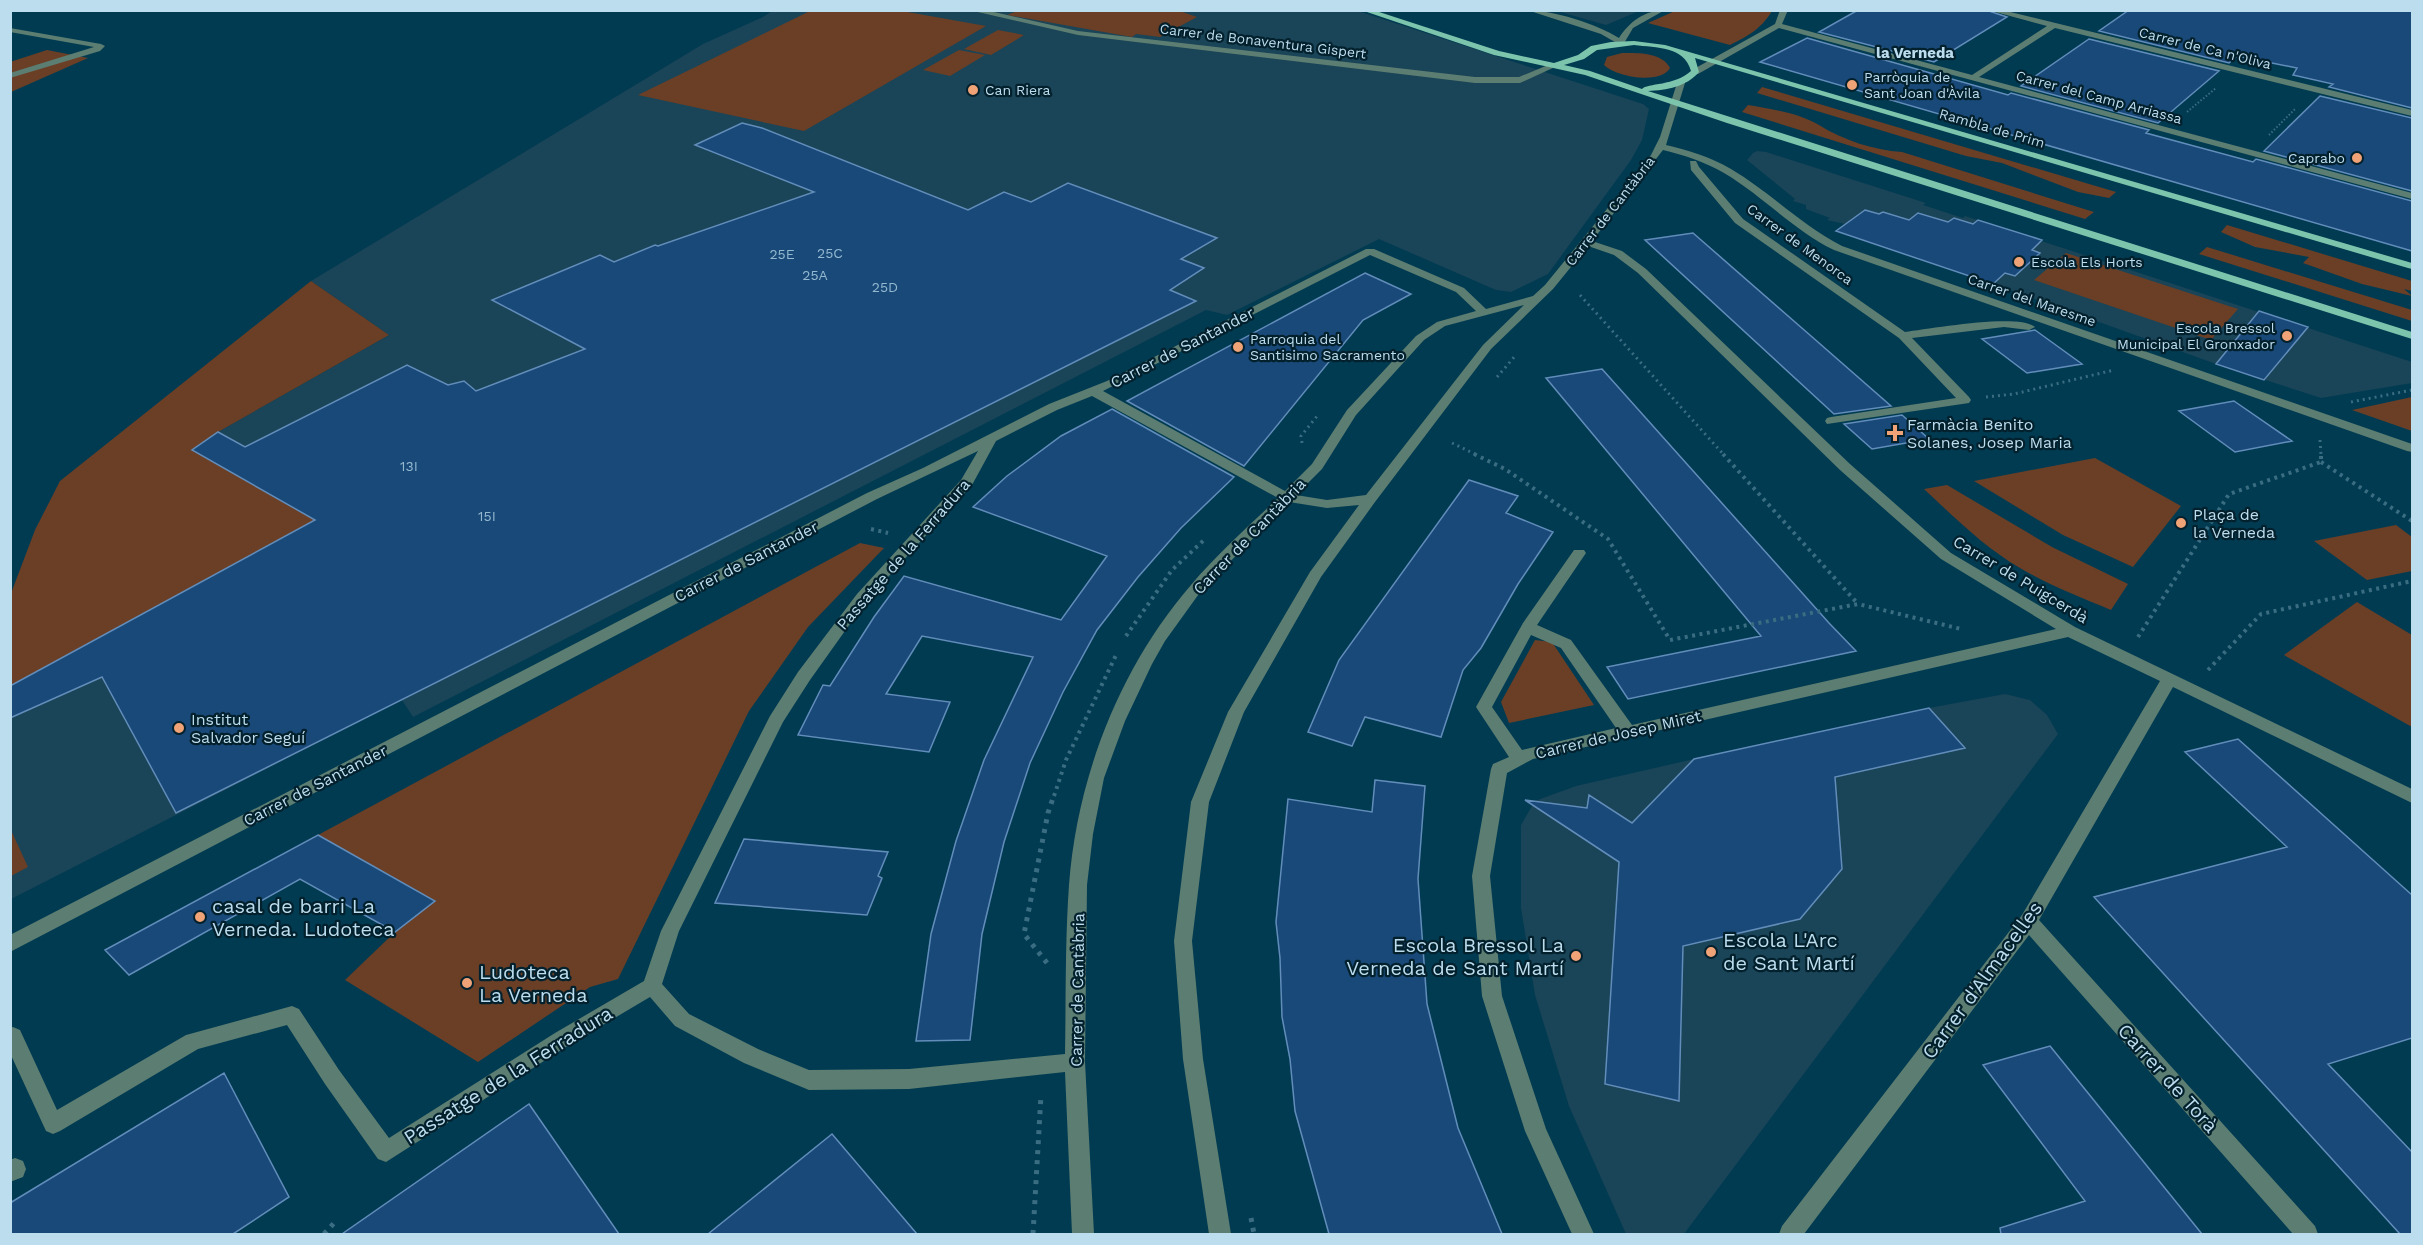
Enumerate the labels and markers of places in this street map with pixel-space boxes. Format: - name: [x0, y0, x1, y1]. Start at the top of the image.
- place label: Parròquia de Sant Joan d'Àvila: [1864, 69, 1980, 101]
- marker: Parròquia de Sant Joan d'Àvila: [1845, 78, 1859, 92]
- place label: Can Riera: [985, 82, 1051, 98]
- marker: Can Riera: [966, 83, 980, 97]
- place label: Caprabo: [2288, 150, 2345, 166]
- marker: Caprabo: [2350, 151, 2364, 165]
- place label: Escola Els Horts: [2031, 254, 2143, 270]
- marker: Escola Els Horts: [2012, 255, 2026, 269]
- place label: Escola Bressol Municipal El Gronxador: [2117, 320, 2276, 352]
- marker: Escola Bressol Municipal El Gronxador: [2280, 329, 2294, 343]
- place label: Parroquia del Santisimo Sacramento: [1250, 331, 1405, 363]
- marker: Parroquia del Santisimo Sacramento: [1231, 340, 1245, 354]
- place label: Farmàcia Benito Solanes, Josep Maria: [1907, 415, 2072, 452]
- marker: Farmàcia Benito Solanes, Josep Maria: [1888, 426, 1902, 440]
- place label: Plaça de la Verneda: [2193, 505, 2275, 542]
- marker: Plaça de la Verneda: [2174, 516, 2188, 530]
- place label: Institut Salvador Seguí: [191, 710, 305, 747]
- marker: Institut Salvador Seguí: [172, 721, 186, 735]
- place label: casal de barri La Verneda. Ludoteca: [212, 894, 395, 941]
- marker: casal de barri La Verneda. Ludoteca: [193, 910, 207, 924]
- place label: Escola L'Arc de Sant Martí: [1723, 928, 1855, 975]
- place label: Escola Bressol La Verneda de Sant Martí: [1346, 933, 1564, 980]
- marker: Escola L'Arc de Sant Martí: [1704, 945, 1718, 959]
- marker: Escola Bressol La Verneda de Sant Martí: [1569, 949, 1583, 963]
- place label: Ludoteca La Verneda: [479, 960, 587, 1007]
- marker: Ludoteca La Verneda: [460, 976, 474, 990]

